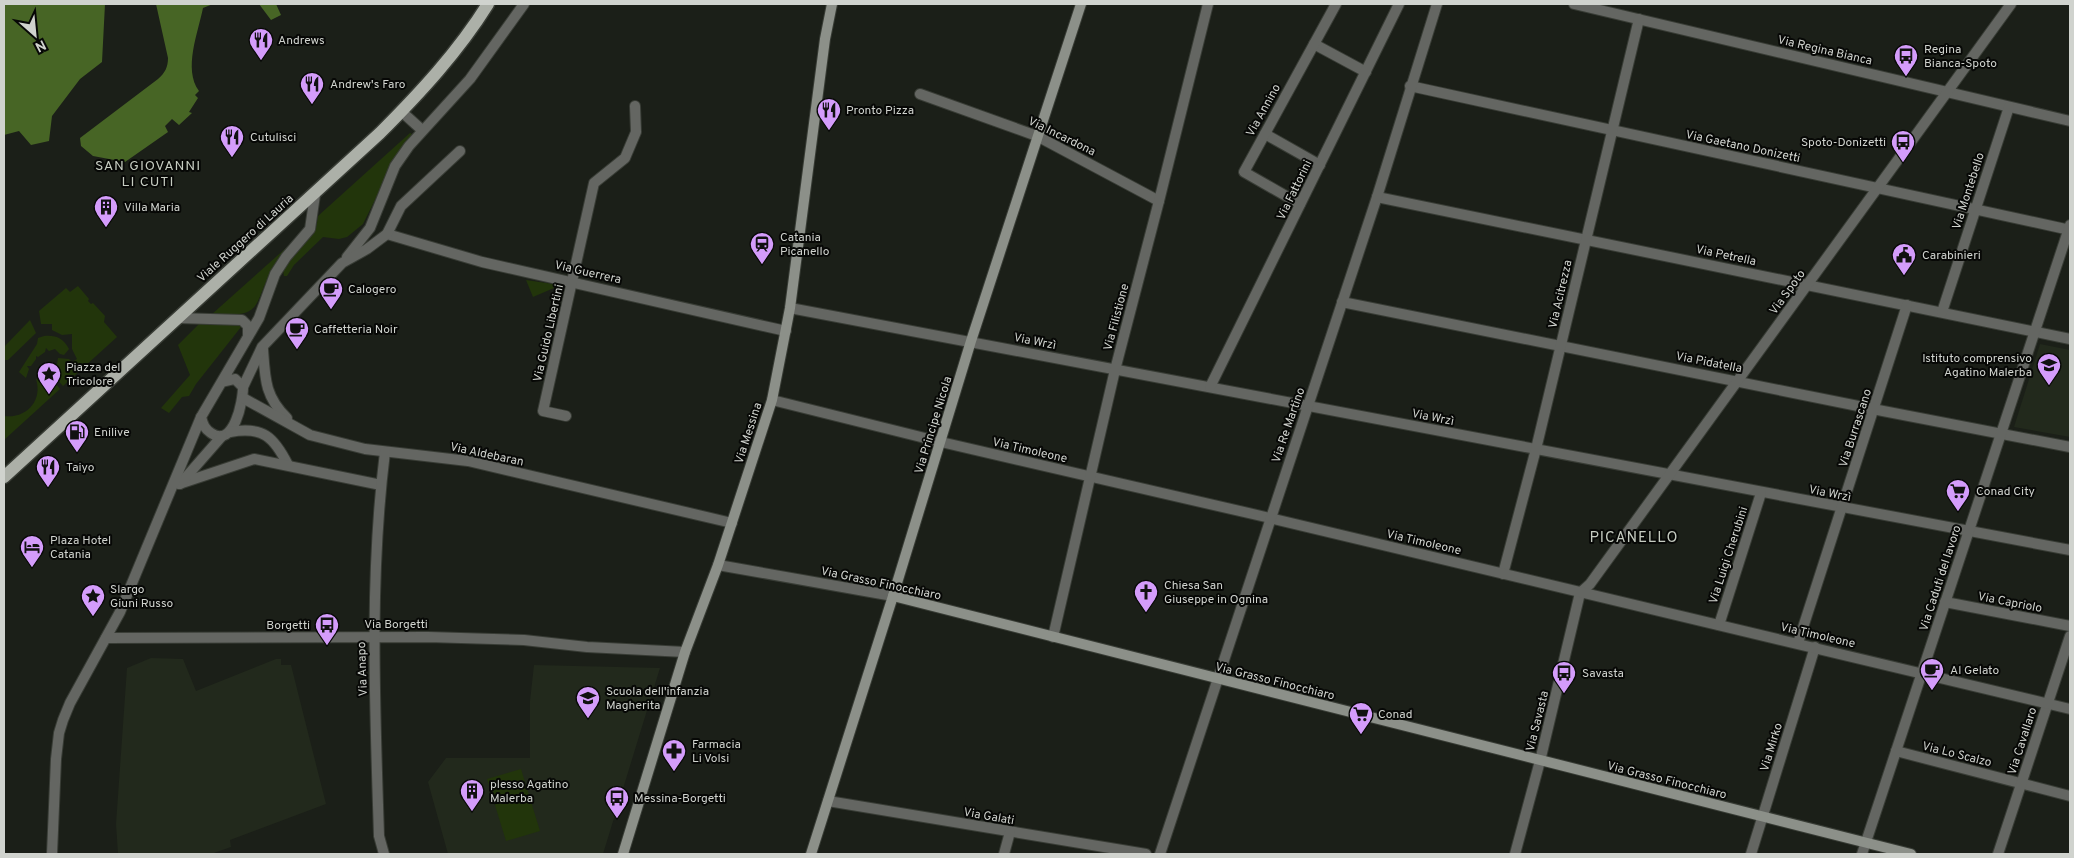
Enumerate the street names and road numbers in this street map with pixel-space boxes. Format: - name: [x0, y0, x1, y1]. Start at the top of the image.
- street label: Via Regina Bianca: [1776, 32, 1874, 70]
- street label: Via Annino: [1243, 81, 1285, 140]
- street label: Via Incardona: [1025, 114, 1098, 160]
- street label: Via Gaetano Donizetti: [1684, 127, 1802, 167]
- street label: Via Montebello: [1949, 150, 1989, 232]
- street label: Via Fattorini: [1274, 158, 1316, 223]
- street label: Viale Ruggero di Lauria: [194, 191, 297, 286]
- street label: Via Petrella: [1694, 242, 1757, 270]
- street label: Via Guerrera: [553, 258, 623, 288]
- street label: Via Acitrezza: [1545, 258, 1577, 330]
- street label: Via Spoto: [1766, 267, 1810, 318]
- street label: Via Filistione: [1100, 282, 1134, 353]
- street label: Via Guido Libertini: [530, 283, 568, 384]
- street label: Via Wrzì: [1012, 330, 1057, 354]
- street label: Via Pidatella: [1674, 349, 1743, 377]
- street label: Via Principe Nicola: [912, 375, 956, 476]
- street label: Via Re Martino: [1269, 385, 1309, 465]
- street label: Via Burrascano: [1836, 387, 1876, 470]
- street label: Via Messina: [732, 401, 766, 466]
- street label: Via Wrzì: [1410, 406, 1455, 430]
- street label: Via Timoleone: [991, 435, 1069, 467]
- street label: Via Aldebaran: [448, 439, 525, 471]
- street label: Via Wrzì: [1807, 482, 1852, 506]
- street label: Via Luigi Cherubini: [1706, 505, 1752, 606]
- street label: Via Caduti del lavoro: [1916, 523, 1966, 633]
- street label: Via Timoleone: [1385, 527, 1463, 559]
- street label: Via Grasso Finocchiaro: [819, 563, 943, 605]
- street label: Via Capriolo: [1976, 589, 2044, 617]
- street label: Via Borgetti: [364, 617, 428, 633]
- street label: Via Timoleone: [1779, 620, 1857, 652]
- street label: Via Anapo: [354, 641, 372, 697]
- street label: Via Grasso Finocchiaro: [1213, 659, 1337, 705]
- street label: Via Savasta: [1523, 689, 1553, 753]
- street label: Via Cavallaro: [2005, 705, 2041, 777]
- street label: Via Mirko: [1757, 721, 1787, 774]
- street label: Via Lo Scalzo: [1920, 739, 1994, 771]
- street label: Via Grasso Finocchiaro: [1605, 758, 1729, 804]
- street label: Via Galati: [962, 805, 1015, 829]

